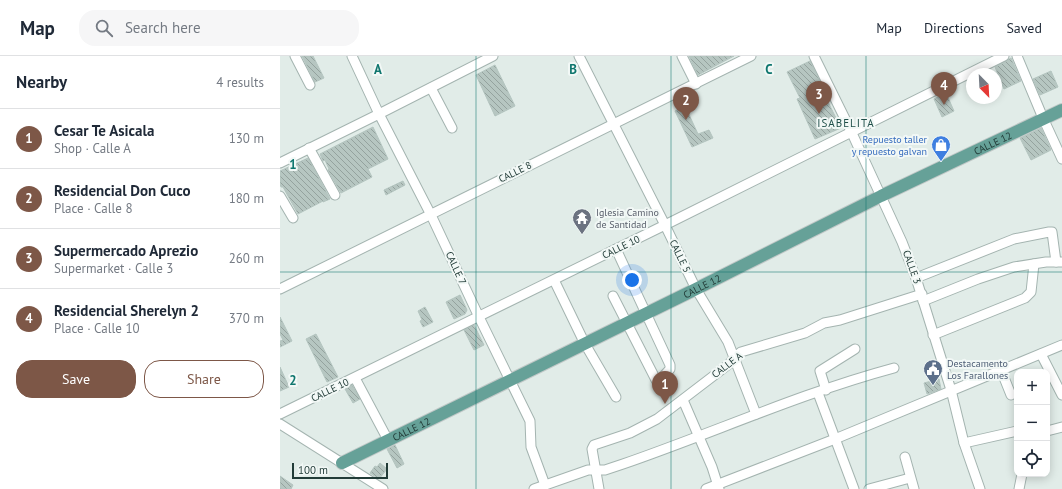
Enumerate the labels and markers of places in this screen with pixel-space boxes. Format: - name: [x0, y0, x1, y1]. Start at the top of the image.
- pin: 4: [931, 72, 957, 105]
- pin: 3: [806, 81, 832, 114]
- pin: 2: [673, 87, 699, 120]
- place label: Repuesto taller y repuesto galvan: [852, 133, 928, 158]
- shop icon: Repuesto taller y repuesto galvan: [930, 134, 952, 162]
- place label: Iglesia Camino de Santidad: [596, 206, 659, 231]
- temple icon: Iglesia Camino de Santidad: [571, 207, 593, 235]
- place label: Destacamento Los Farallones: [947, 357, 1008, 382]
- public building icon: Destacamento Los Farallones: [922, 358, 944, 386]
- pin: 1: [652, 371, 678, 404]

